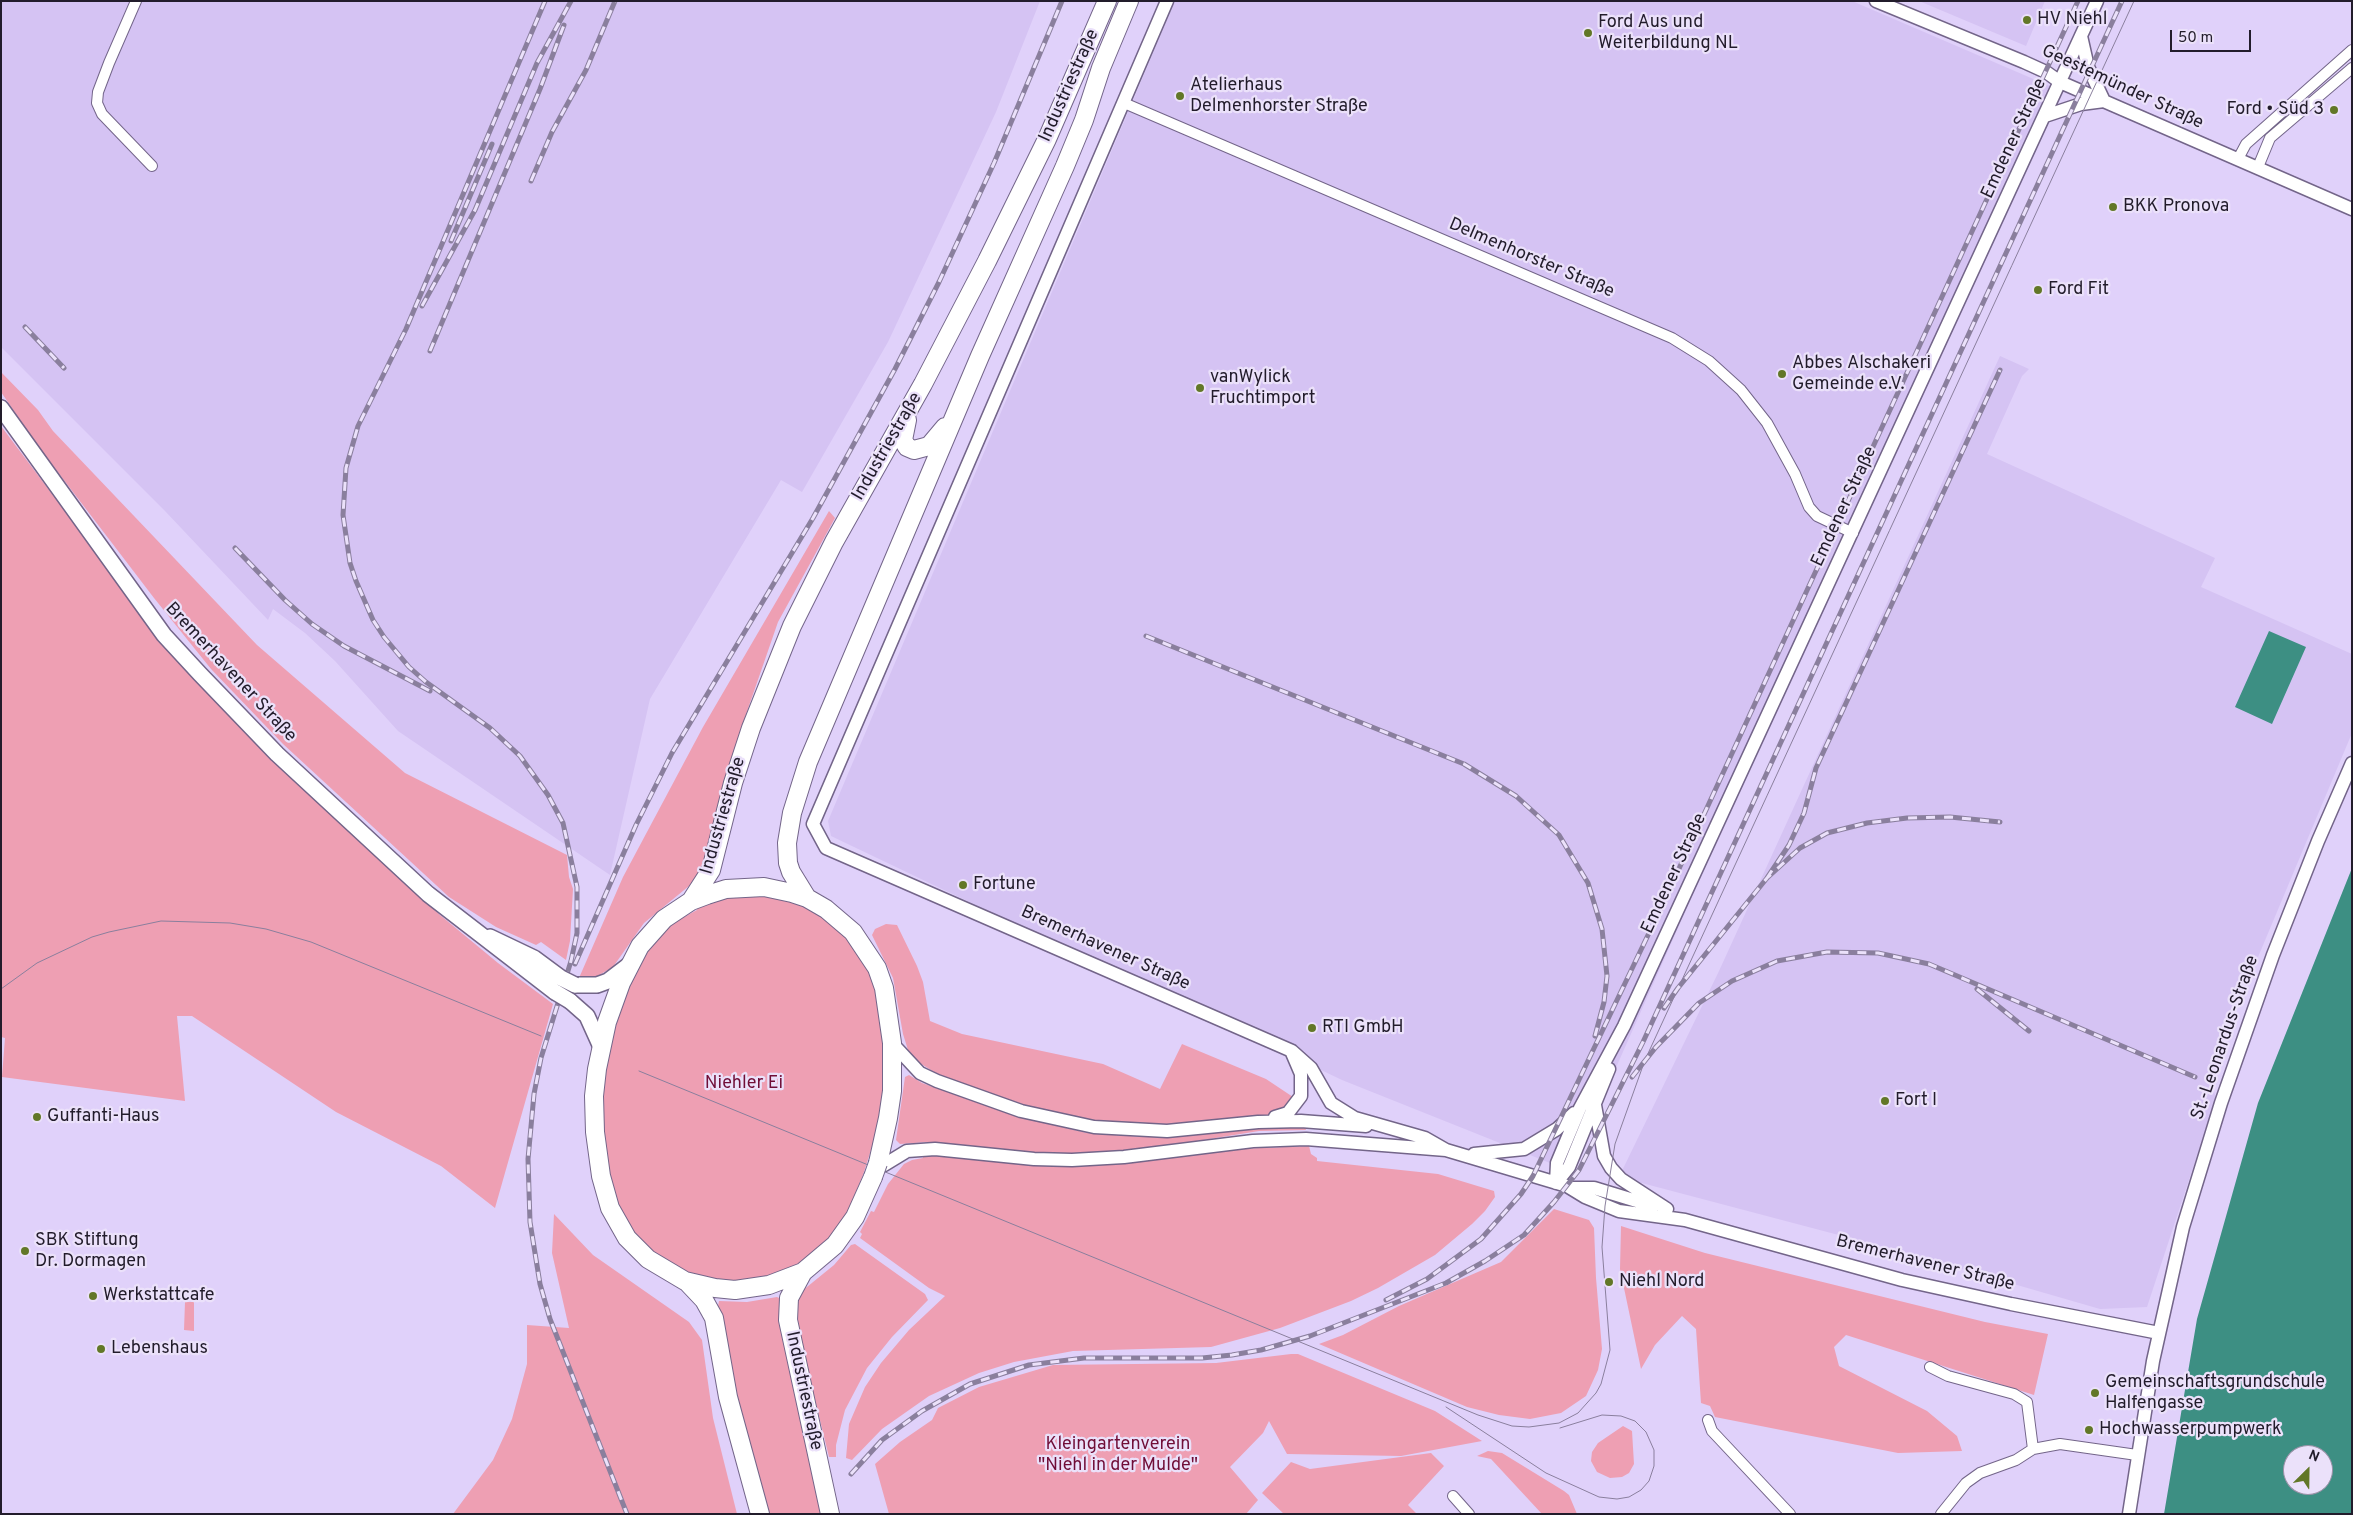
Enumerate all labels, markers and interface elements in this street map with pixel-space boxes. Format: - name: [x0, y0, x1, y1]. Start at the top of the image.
- place label: HV Niehl: [2037, 9, 2107, 31]
- place label: Ford Aus und Weiterbildung NL: [1598, 12, 1738, 54]
- marker: HV Niehl: [2021, 14, 2033, 26]
- scale bar: [2173, 20, 2254, 52]
- street label: Industriestraße: [1035, 26, 1105, 146]
- marker: Ford Aus und Weiterbildung NL: [1582, 27, 1594, 39]
- text: 50 m: [2178, 29, 2213, 48]
- street label: Geestemünder Straße: [2038, 41, 2206, 135]
- place label: Atelierhaus Delmenhorster Straße: [1190, 75, 1368, 118]
- street label: Emdener Straße: [1978, 75, 2052, 203]
- marker: Atelierhaus Delmenhorster Straße: [1174, 90, 1186, 102]
- place label: Ford • Süd 3: [2227, 99, 2324, 121]
- marker: Ford • Süd 3: [2328, 104, 2340, 116]
- place label: BKK Pronova: [2123, 196, 2229, 218]
- marker: BKK Pronova: [2107, 201, 2119, 213]
- street label: Delmenhorster Straße: [1445, 214, 1617, 304]
- place label: Ford Fit: [2048, 279, 2109, 301]
- marker: Ford Fit: [2032, 284, 2044, 296]
- place label: Abbes Alschakeri Gemeinde e.V.: [1792, 353, 1931, 396]
- place label: vanWylick Fruchtimport: [1210, 367, 1315, 409]
- marker: Abbes Alschakeri Gemeinde e.V.: [1776, 368, 1788, 380]
- marker: vanWylick Fruchtimport: [1194, 382, 1206, 394]
- street label: Industriestraße: [848, 389, 928, 505]
- street label: Emdener Straße: [1808, 443, 1882, 571]
- street label: Bremerhavener Straße: [160, 599, 300, 747]
- street label: Industriestraße: [697, 755, 751, 877]
- street label: Emdener Straße: [1638, 810, 1712, 938]
- place label: Fortune: [973, 874, 1036, 896]
- marker: Fortune: [957, 879, 969, 891]
- street label: Bremerhavener Straße: [1017, 902, 1193, 996]
- street label: St.-Leonardus-Straße: [2188, 953, 2264, 1123]
- place label: RTI GmbH: [1322, 1017, 1404, 1039]
- marker: RTI GmbH: [1306, 1022, 1318, 1034]
- park label: Niehler Ei: [705, 1073, 783, 1095]
- place label: Fort I: [1895, 1090, 1937, 1112]
- marker: Fort I: [1879, 1095, 1891, 1107]
- place label: Guffanti-Haus: [47, 1106, 159, 1128]
- marker: Guffanti-Haus: [31, 1111, 43, 1123]
- place label: SBK Stiftung Dr. Dormagen: [35, 1230, 146, 1272]
- street label: Bremerhavener Straße: [1834, 1231, 2016, 1297]
- marker: SBK Stiftung Dr. Dormagen: [19, 1245, 31, 1257]
- place label: Niehl Nord: [1619, 1271, 1704, 1293]
- marker: Niehl Nord: [1603, 1276, 1615, 1288]
- place label: Werkstattcafe: [103, 1285, 214, 1307]
- marker: Werkstattcafe: [87, 1290, 99, 1302]
- street label: Industriestraße: [780, 1330, 826, 1452]
- place label: Lebenshaus: [111, 1338, 208, 1360]
- marker: Lebenshaus: [95, 1343, 107, 1355]
- place label: Gemeinschaftsgrundschule Halfengasse: [2105, 1372, 2325, 1415]
- marker: Gemeinschaftsgrundschule Halfengasse: [2089, 1387, 2101, 1399]
- place label: Hochwasserpumpwerk: [2099, 1419, 2281, 1441]
- marker: Hochwasserpumpwerk: [2083, 1424, 2095, 1436]
- park label: Kleingartenverein "Niehl in der Mulde": [1038, 1434, 1198, 1476]
- north arrow: [2283, 1445, 2333, 1495]
- text: N: [2306, 1447, 2322, 1466]

